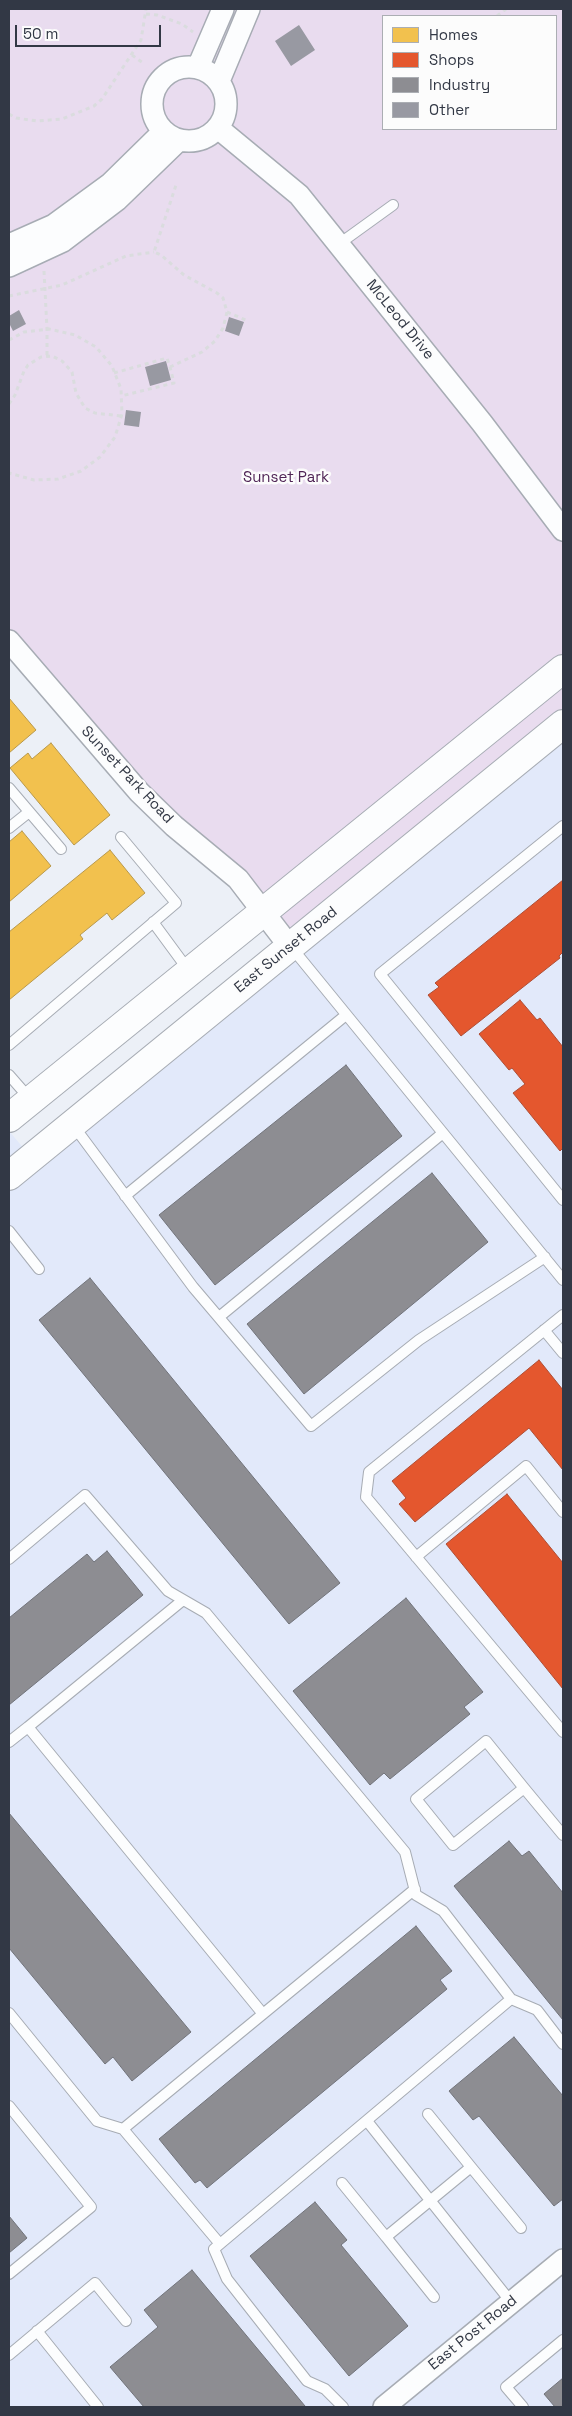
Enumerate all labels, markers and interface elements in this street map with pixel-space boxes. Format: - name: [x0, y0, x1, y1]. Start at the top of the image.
- scale bar: [18, 15, 164, 47]
- legend: [382, 15, 557, 130]
- text: 50 m: [23, 24, 58, 43]
- text: Homes: [429, 25, 478, 44]
- text: Shops: [429, 50, 474, 69]
- text: Industry: [429, 75, 490, 94]
- text: Other: [429, 100, 470, 119]
- street label: McLeod Drive: [362, 276, 438, 364]
- park label: Sunset Park: [243, 469, 329, 487]
- street label: Sunset Park Road: [77, 723, 177, 827]
- street label: East Sunset Road: [231, 903, 341, 997]
- street label: East Post Road: [425, 2292, 521, 2374]

